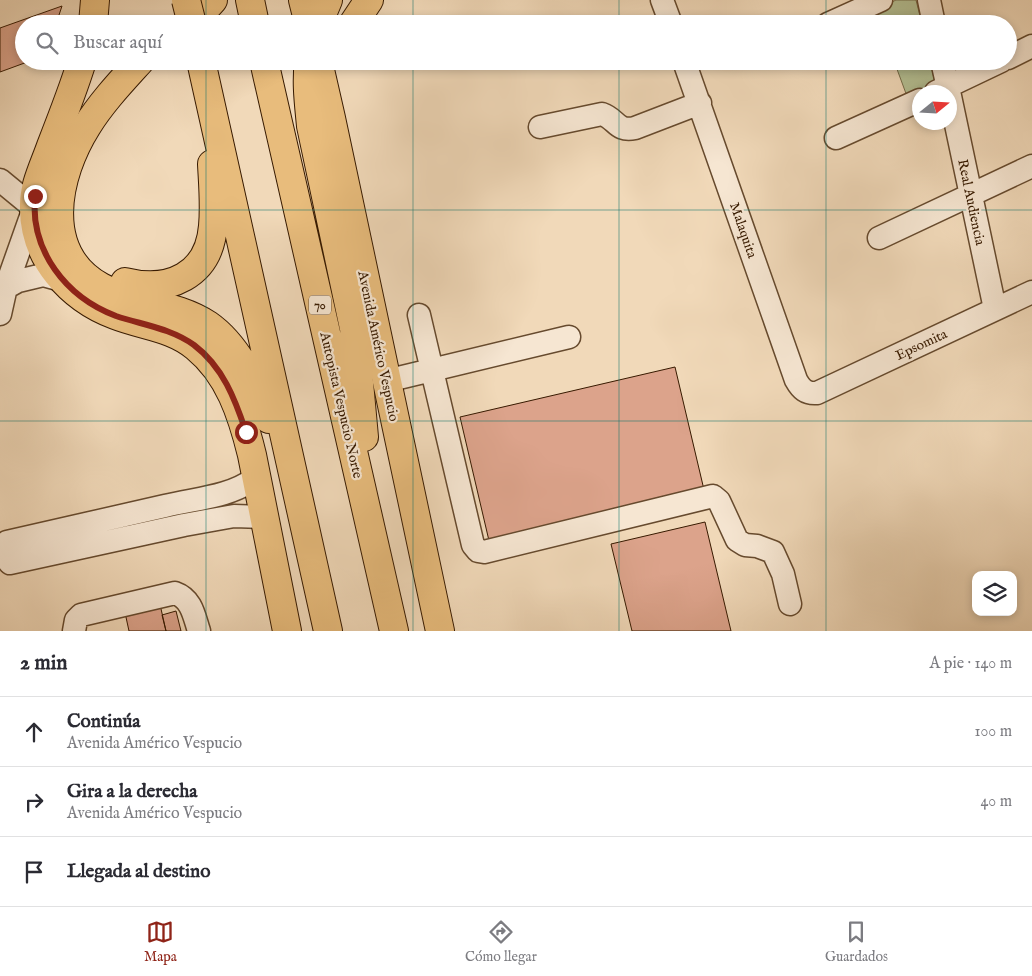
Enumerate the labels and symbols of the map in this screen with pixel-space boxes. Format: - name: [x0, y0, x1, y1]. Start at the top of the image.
- north arrow: [912, 85, 957, 130]
- street label: Real Audiencia: [953, 158, 989, 248]
- route end: [24, 185, 47, 208]
- street label: Malaquita: [725, 200, 761, 261]
- street label: Avenida Américo Vespucio: [353, 268, 403, 424]
- road number: 70: [309, 296, 331, 314]
- street label: Epsomita: [893, 325, 951, 365]
- street label: Autopista Vespucio Norte: [315, 329, 367, 481]
- route start: [235, 421, 258, 444]

